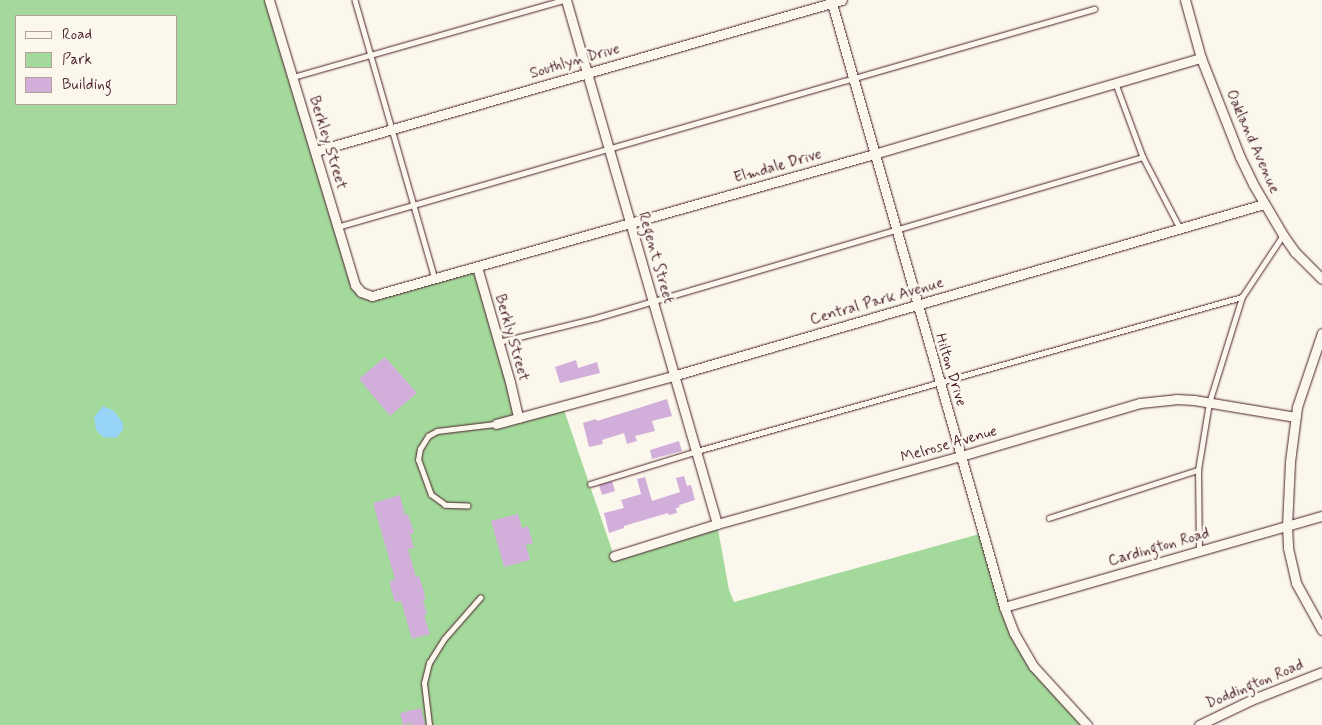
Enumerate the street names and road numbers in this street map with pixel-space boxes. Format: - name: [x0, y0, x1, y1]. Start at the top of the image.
- street label: Southlyn Drive: [528, 41, 622, 83]
- street label: Oakland Avenue: [1222, 89, 1282, 195]
- street label: Berkley Street: [304, 94, 350, 192]
- street label: Elmdale Drive: [732, 146, 824, 188]
- street label: Regent Street: [633, 209, 677, 307]
- street label: Central Park Avenue: [810, 275, 944, 329]
- street label: Berkly Street: [490, 293, 532, 383]
- street label: Hilton Drive: [931, 332, 969, 408]
- street label: Melrose Avenue: [898, 422, 1000, 468]
- street label: Cardington Road: [1107, 525, 1211, 571]
- street label: Doddington Road: [1204, 656, 1306, 714]

